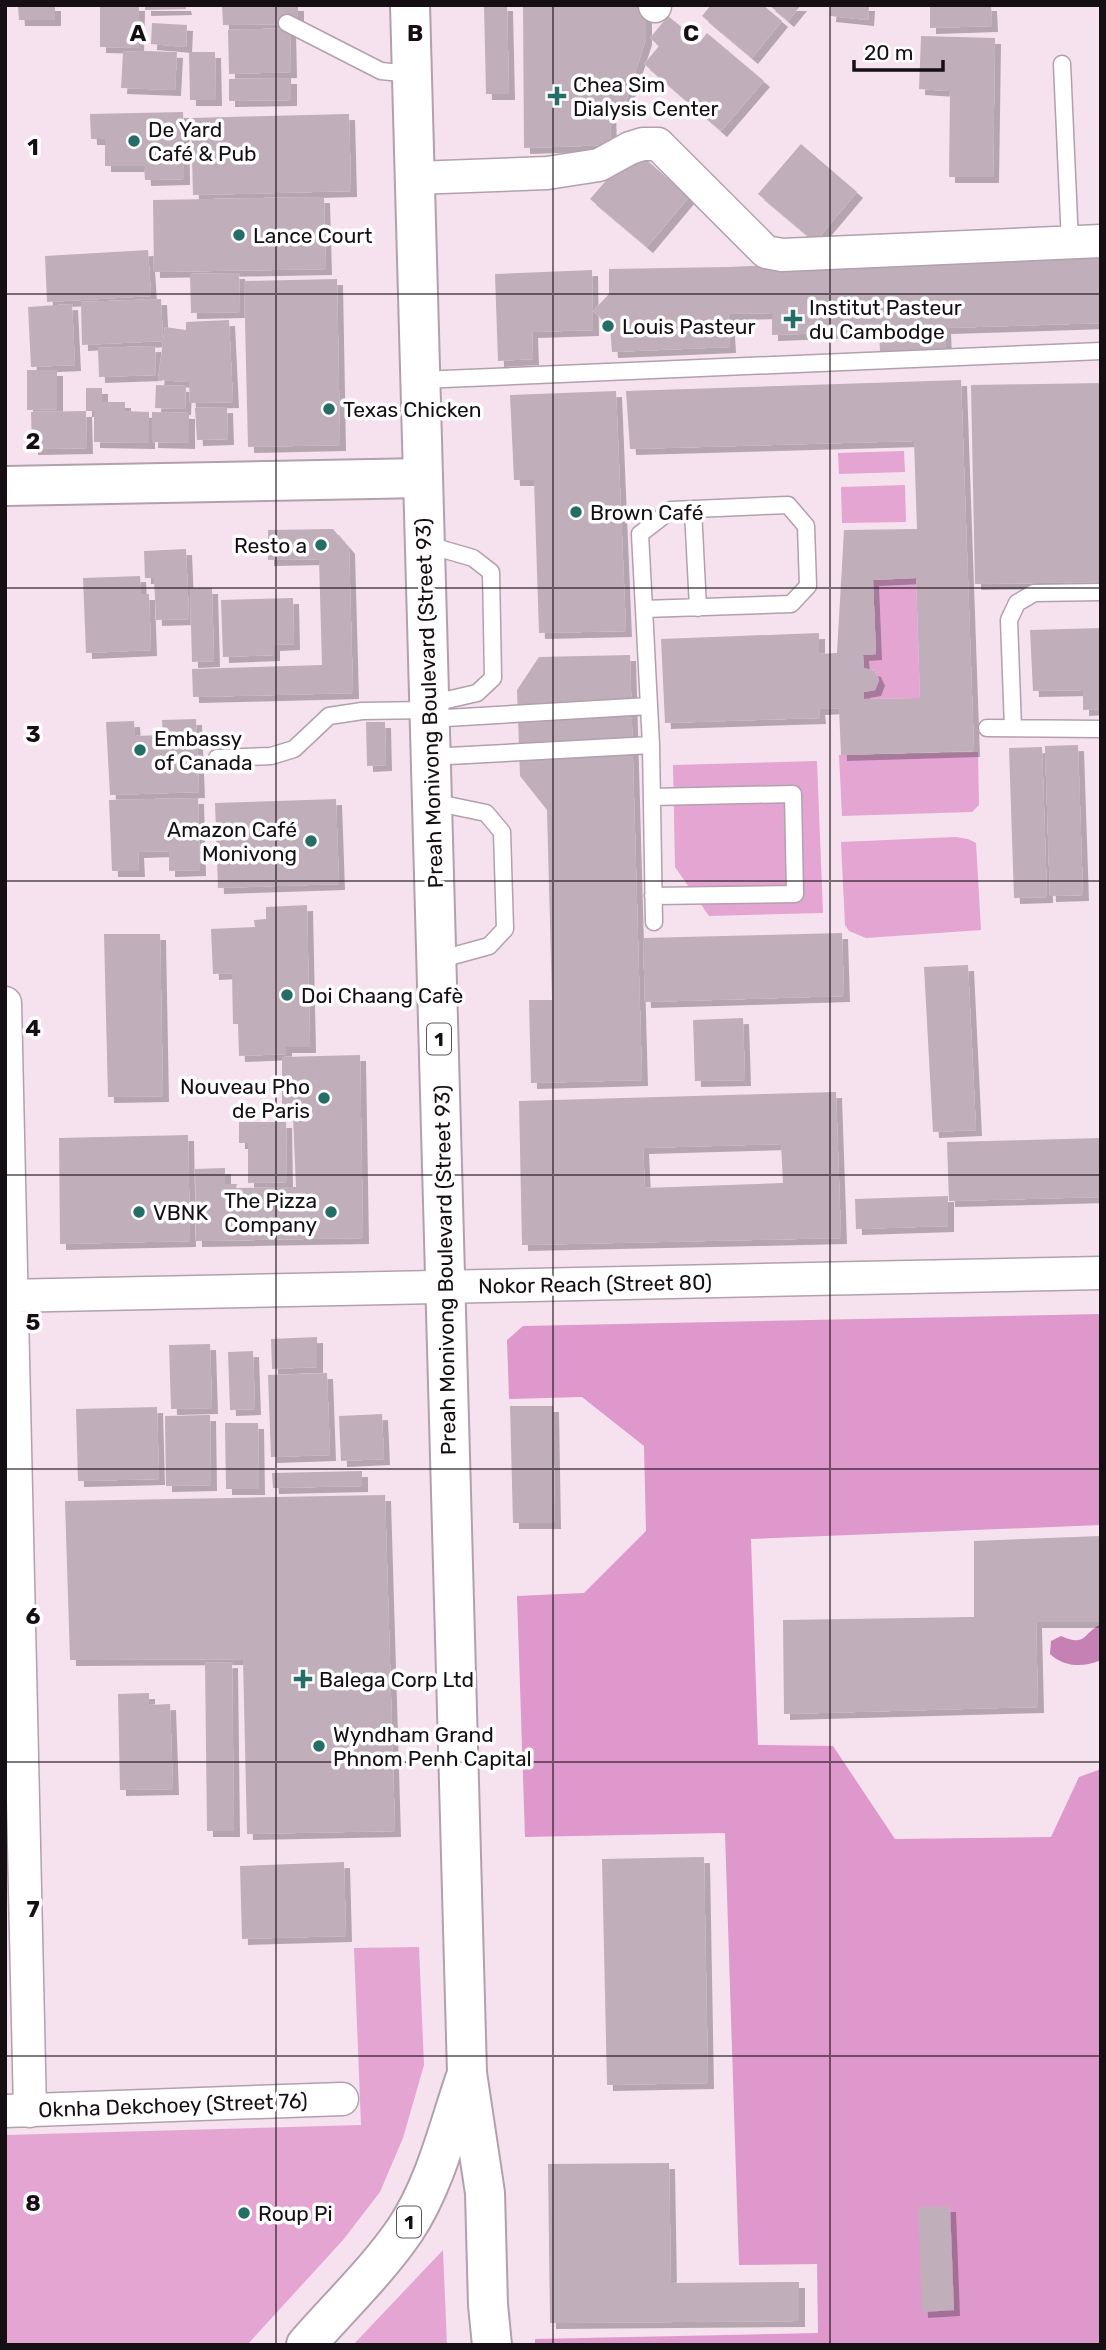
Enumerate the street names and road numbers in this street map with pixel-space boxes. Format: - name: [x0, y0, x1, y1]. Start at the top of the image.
- street label: Preah Monivong Boulevard (Street 93): [410, 517, 448, 889]
- road number: 1: [427, 1023, 451, 1054]
- street label: Preah Monivong Boulevard (Street 93): [429, 1085, 461, 1455]
- street label: Nokor Reach (Street 80): [478, 1269, 712, 1299]
- street label: Oknha Dekchoey (Street 76): [38, 2088, 308, 2122]
- road number: 1: [397, 2206, 421, 2238]

